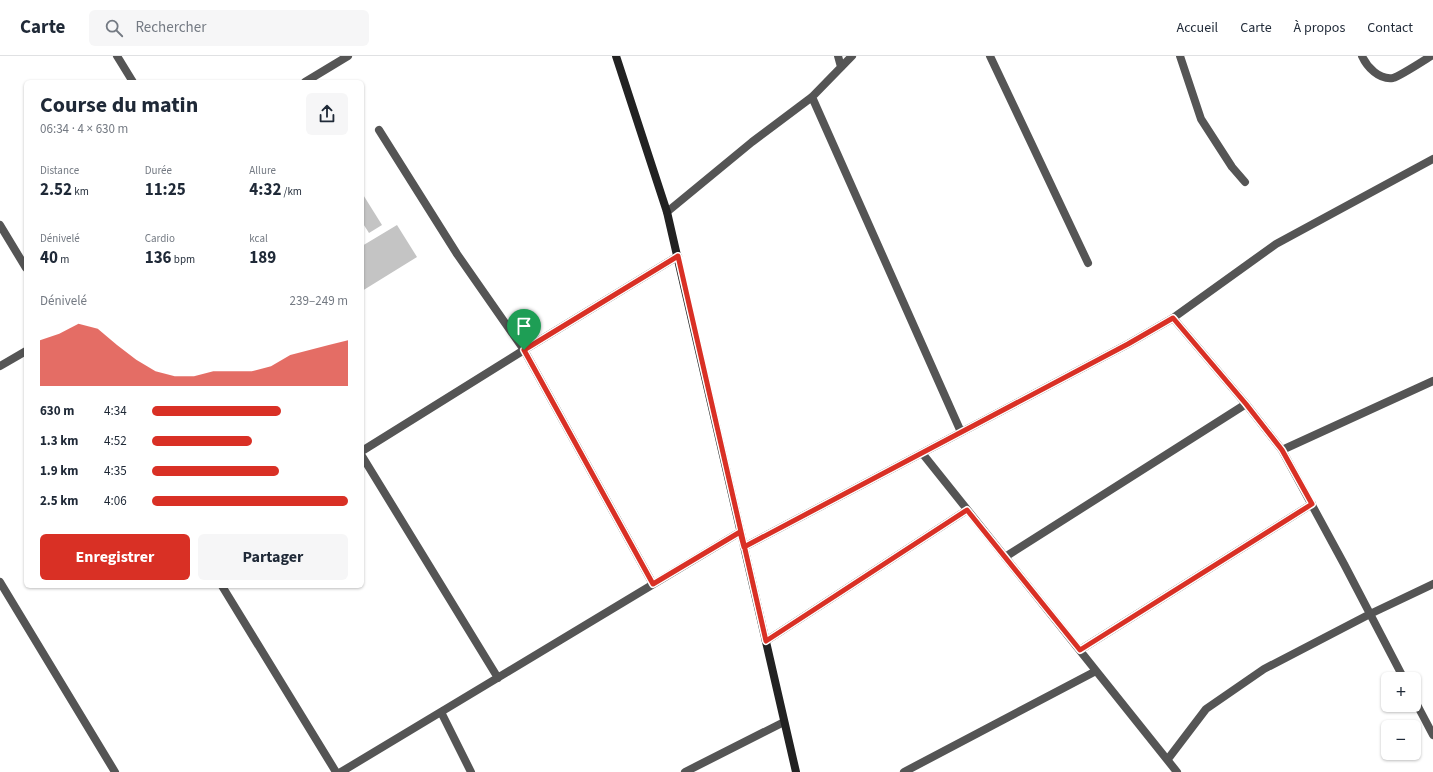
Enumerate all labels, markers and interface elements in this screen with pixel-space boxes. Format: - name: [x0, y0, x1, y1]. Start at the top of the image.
- search box: [89, 10, 369, 46]
- text: Carte: [20, 14, 65, 41]
- icon: search: [103, 17, 125, 39]
- text: Rechercher: [135, 17, 206, 38]
- text: Accueil: [1177, 18, 1218, 38]
- text: Carte: [1240, 18, 1272, 38]
- text: À propos: [1294, 18, 1345, 38]
- text: Contact: [1367, 18, 1413, 38]
- text: Course du matin: [40, 89, 198, 121]
- button: share: [306, 93, 348, 135]
- text: 06:34 · 4 × 630 m: [40, 120, 128, 138]
- text: Distance: [40, 163, 79, 178]
- text: Durée: [145, 163, 172, 178]
- text: Allure: [249, 163, 276, 178]
- text: 2.52: [40, 178, 72, 202]
- text: 11:25: [145, 178, 186, 202]
- text: 4:32: [249, 178, 281, 202]
- text: km: [72, 184, 89, 199]
- text: /km: [281, 184, 302, 199]
- text: Dénivelé: [40, 231, 80, 246]
- text: Cardio: [145, 231, 175, 246]
- text: kcal: [249, 231, 268, 246]
- text: 40: [40, 246, 58, 270]
- text: 136: [145, 246, 172, 270]
- text: 189: [249, 246, 276, 270]
- text: m: [58, 252, 69, 267]
- text: bpm: [172, 252, 195, 267]
- text: Dénivelé: [40, 292, 87, 310]
- text: 239–249 m: [290, 292, 348, 310]
- pin: [507, 309, 541, 350]
- icon: arrive: [513, 315, 535, 337]
- text: 630 m: [40, 402, 74, 420]
- text: 4:34: [104, 402, 127, 420]
- text: 1.3 km: [40, 432, 79, 450]
- text: 4:52: [104, 432, 127, 450]
- text: 1.9 km: [40, 462, 79, 480]
- text: 4:35: [104, 462, 127, 480]
- text: 2.5 km: [40, 492, 79, 510]
- text: 4:06: [104, 492, 127, 510]
- button: Enregistrer: [40, 534, 190, 580]
- button: Partager: [198, 534, 348, 580]
- map controls: [1381, 672, 1421, 760]
- button: +: [1381, 672, 1421, 712]
- button: −: [1381, 720, 1421, 760]

